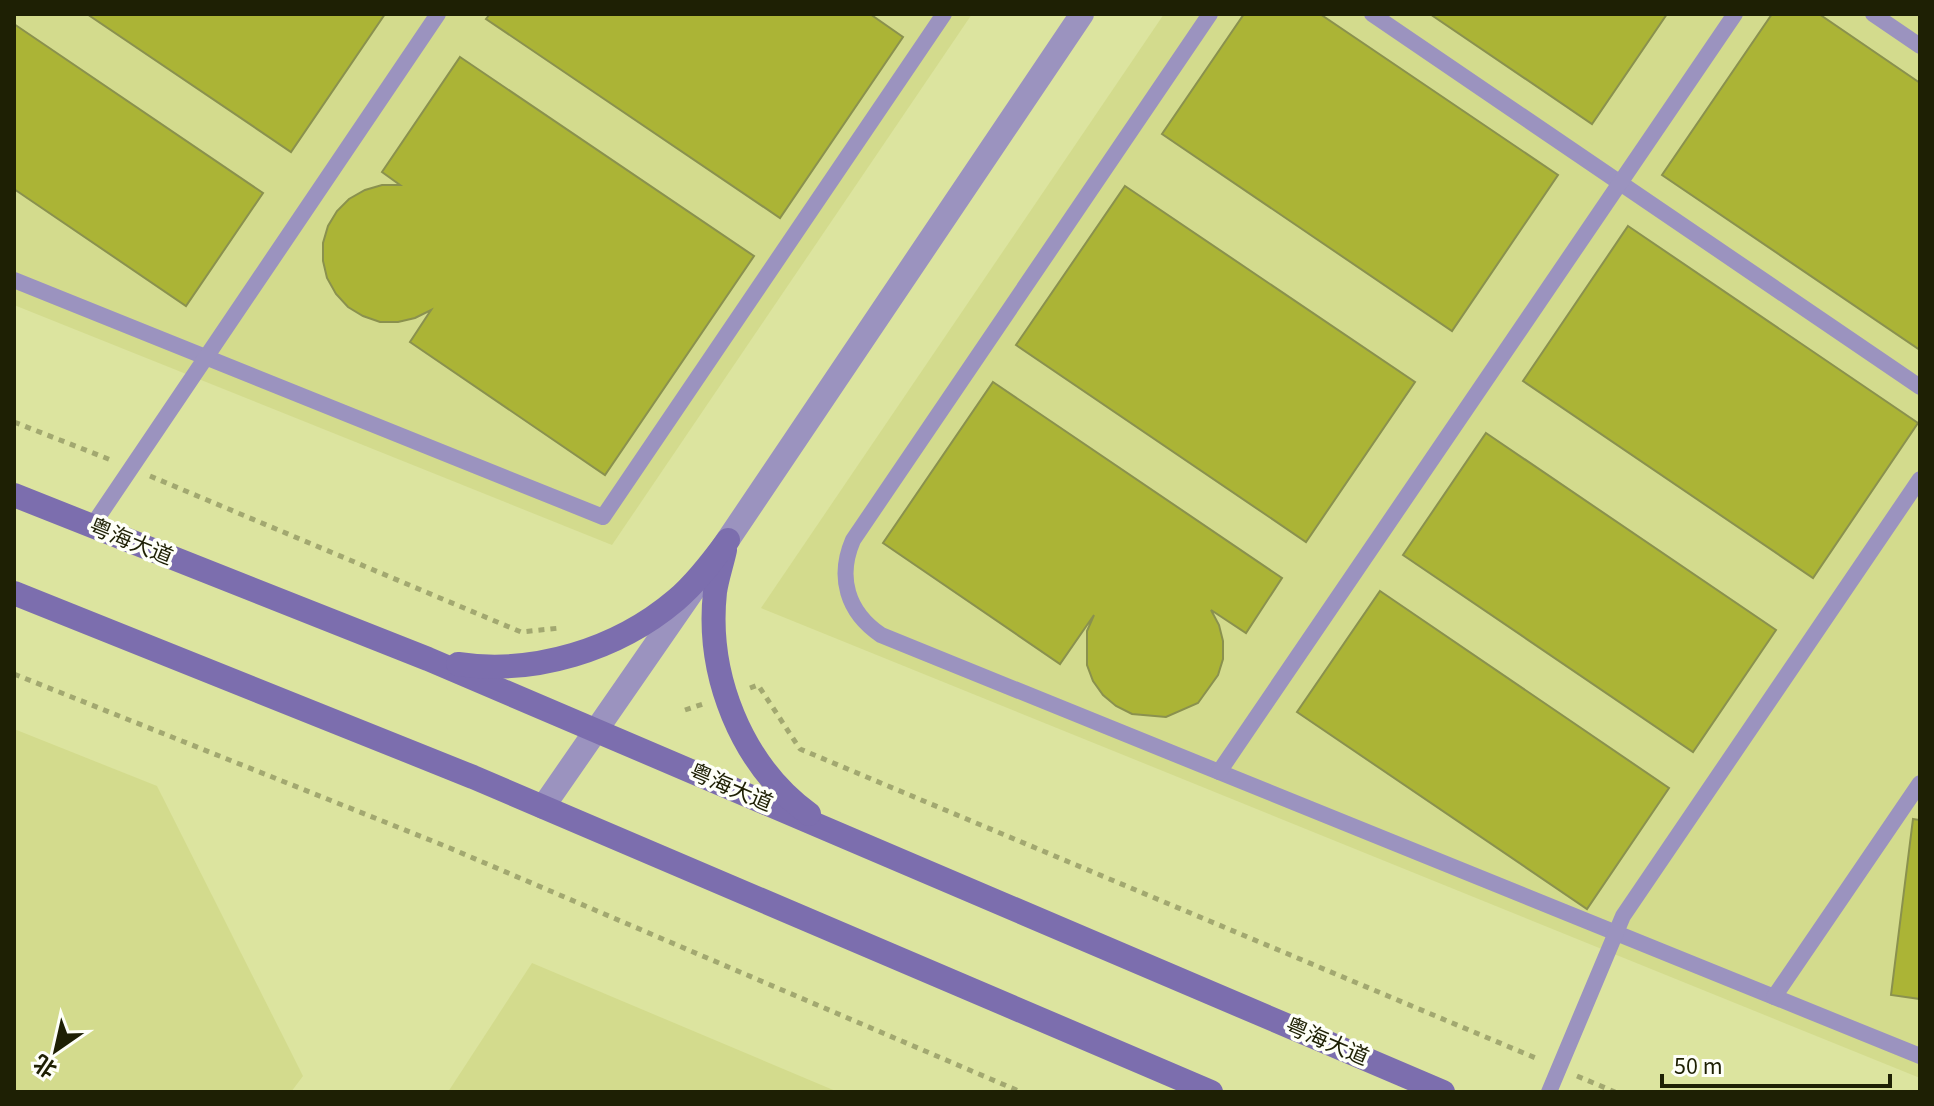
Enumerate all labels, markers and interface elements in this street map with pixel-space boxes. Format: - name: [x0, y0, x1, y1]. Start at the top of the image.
- street label: 粤海大道: [84, 511, 178, 573]
- street label: 粤海大道: [684, 756, 778, 820]
- north arrow: [16, 1010, 96, 1090]
- street label: 粤海大道: [1280, 1010, 1374, 1074]
- scale bar: [1662, 1038, 1890, 1088]
- text: 北: [27, 1046, 63, 1085]
- text: 50 m: [1674, 1049, 1723, 1084]

